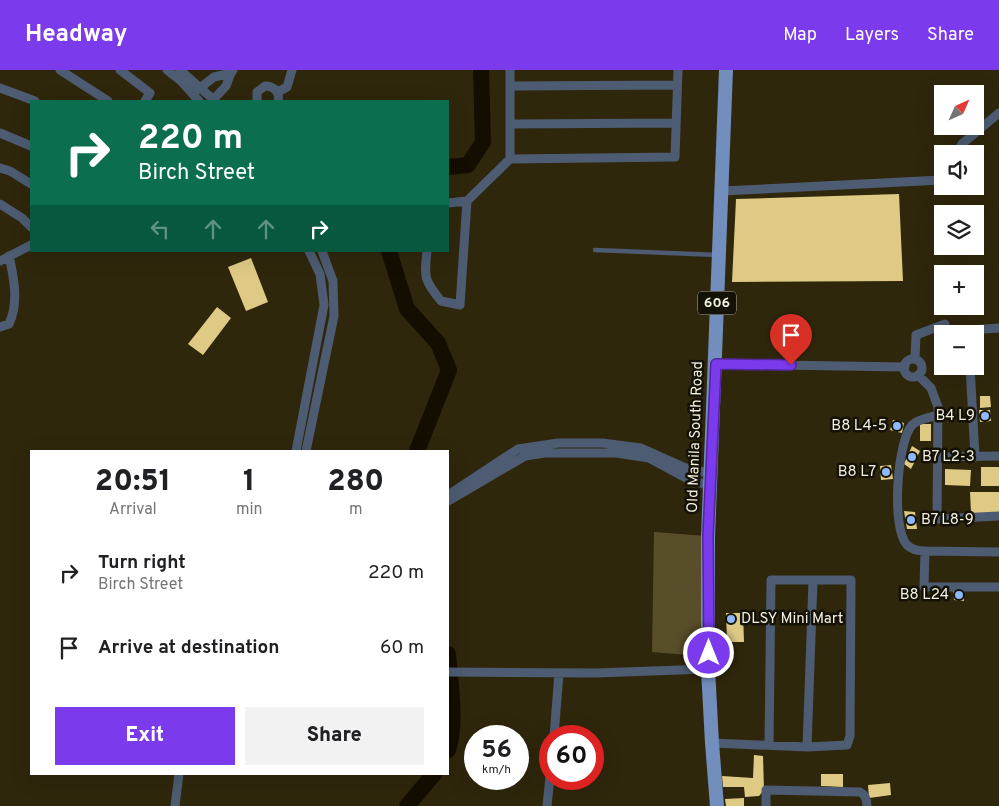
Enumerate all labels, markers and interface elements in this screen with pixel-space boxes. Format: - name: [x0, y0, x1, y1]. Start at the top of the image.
- text: Headway: [25, 20, 127, 50]
- text: Map: [783, 24, 817, 47]
- text: Layers: [845, 24, 899, 47]
- text: Share: [927, 24, 974, 47]
- north arrow: [934, 85, 984, 135]
- map controls: [934, 85, 984, 375]
- text: 220 m: [138, 117, 243, 161]
- icon: right: [55, 120, 120, 185]
- button: sound: [934, 145, 984, 195]
- text: Birch Street: [138, 160, 255, 187]
- button: layers: [934, 205, 984, 255]
- icon: left: [146, 215, 174, 243]
- icon: ahead: [199, 215, 227, 243]
- icon: ahead: [252, 215, 280, 243]
- icon: right: [305, 215, 333, 243]
- button: +: [934, 265, 984, 315]
- road number: 606: [698, 292, 736, 314]
- pin: [770, 314, 812, 365]
- icon: arrive: [777, 321, 805, 349]
- button: −: [934, 325, 984, 375]
- street label: Old Manila South Road: [684, 361, 708, 513]
- place label: B4 L9: [935, 407, 975, 426]
- marker: B4 L9: [979, 410, 991, 422]
- place label: B8 L4-5: [831, 417, 887, 436]
- marker: B8 L4-5: [891, 420, 903, 432]
- place label: B7 L2-3: [922, 448, 975, 467]
- marker: B7 L2-3: [906, 451, 918, 463]
- place label: B8 L7: [838, 463, 876, 482]
- text: 20:51: [95, 464, 171, 501]
- text: 1: [243, 464, 255, 501]
- text: 280: [327, 464, 384, 501]
- marker: B8 L7: [880, 466, 892, 478]
- text: Arrival: [109, 500, 157, 520]
- text: min: [236, 500, 263, 520]
- text: m: [349, 500, 363, 520]
- place label: B7 L8-9: [921, 511, 974, 530]
- marker: B7 L8-9: [905, 514, 917, 526]
- text: Turn right: [98, 551, 186, 575]
- icon: right: [55, 559, 83, 587]
- text: 220 m: [368, 561, 424, 585]
- text: Birch Street: [98, 575, 183, 595]
- place label: B8 L24: [900, 586, 949, 605]
- marker: B8 L24: [953, 589, 965, 601]
- place label: DLSY Mini Mart: [741, 610, 843, 629]
- marker: DLSY Mini Mart: [725, 613, 737, 625]
- position arrow: [682, 626, 734, 678]
- icon: arrive: [55, 634, 83, 662]
- text: Arrive at destination: [98, 636, 279, 660]
- text: 60 m: [380, 636, 424, 660]
- button: Exit: [55, 707, 235, 765]
- button: Share: [245, 707, 424, 765]
- speed limit sign: 60: [539, 725, 604, 790]
- text: 56: [481, 735, 512, 767]
- text: km/h: [482, 762, 511, 778]

